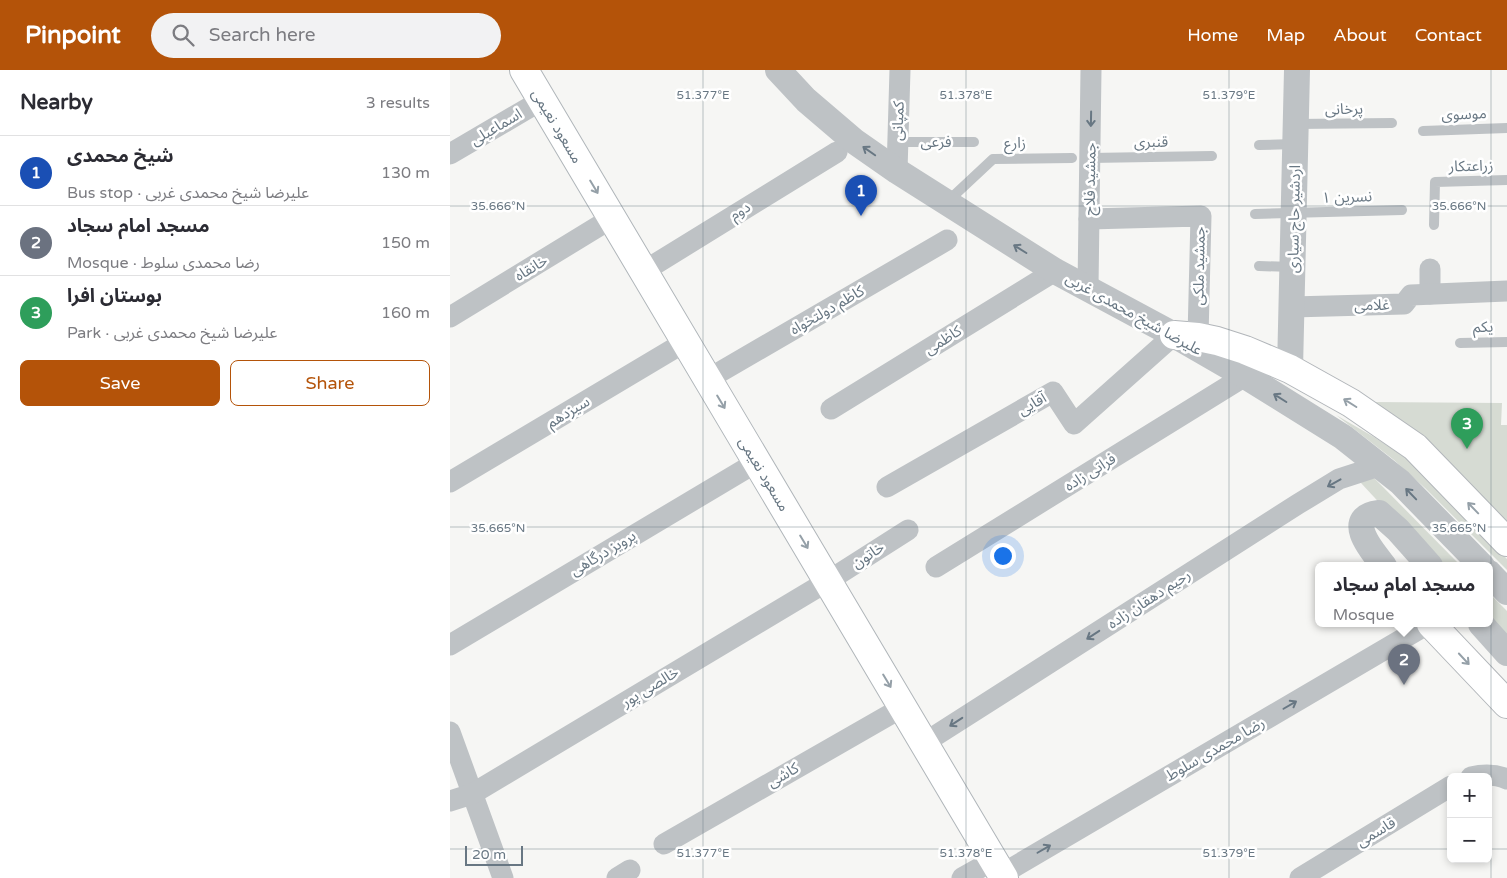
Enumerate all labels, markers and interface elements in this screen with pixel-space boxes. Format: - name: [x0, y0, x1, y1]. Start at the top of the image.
- search box: [151, 13, 501, 58]
- text: Pinpoint: [25, 21, 121, 50]
- icon: search: [169, 21, 197, 49]
- text: Search here: [209, 24, 316, 46]
- text: Home: [1187, 24, 1238, 46]
- text: Map: [1266, 24, 1305, 46]
- text: About: [1333, 24, 1387, 46]
- text: Contact: [1415, 24, 1482, 46]
- street label: مسعود نعیمی: [528, 85, 586, 167]
- text: 51.377°E: [676, 88, 730, 102]
- text: 51.378°E: [940, 88, 993, 102]
- text: 51.379°E: [1203, 88, 1256, 102]
- text: Nearby: [20, 90, 93, 115]
- text: 3 results: [366, 93, 430, 113]
- street label: کمپانی: [888, 100, 909, 141]
- street label: پرخانی: [1325, 100, 1363, 119]
- street label: موسوی: [1441, 104, 1487, 124]
- street label: اسماعیلی: [467, 105, 525, 149]
- one-way arrow: [1086, 110, 1095, 126]
- street label: فرعی: [921, 133, 952, 151]
- street label: قنبری: [1134, 133, 1169, 151]
- street label: زارع: [1004, 134, 1026, 155]
- street label: جمشید فلاح: [1080, 142, 1103, 216]
- text: شیخ محمدی: [67, 145, 174, 167]
- one-way arrow: [862, 146, 876, 156]
- street label: زراعتکار: [1447, 157, 1494, 175]
- text: 1: [31, 163, 41, 183]
- text: 130 m: [381, 163, 430, 183]
- street label: اردشیر حاج سیاری: [1284, 165, 1307, 273]
- pin: 1: [845, 175, 877, 216]
- one-way arrow: [589, 180, 599, 194]
- text: Bus stop · علیرضا شیخ محمدی غربی: [67, 183, 309, 203]
- street label: نسرین ۱: [1322, 187, 1372, 207]
- street label: دوم: [726, 198, 755, 226]
- text: 35.666°N: [471, 199, 525, 213]
- text: 35.666°N: [1432, 199, 1486, 213]
- text: مسجد امام سجاد: [67, 215, 210, 237]
- street label: جمشید ملکی: [1189, 226, 1209, 306]
- text: 2: [31, 233, 41, 253]
- text: 150 m: [381, 233, 430, 253]
- one-way arrow: [1013, 243, 1027, 253]
- street label: خانقاه: [511, 251, 551, 285]
- text: Mosque · رضا محمدی سلوط: [67, 253, 260, 273]
- street label: علیرضا شیخ محمدی غربی: [1061, 269, 1206, 362]
- street label: کاظم دولتخواه: [787, 281, 869, 340]
- text: بوستان افرا: [67, 285, 162, 307]
- street label: غلامی: [1354, 296, 1390, 314]
- text: 3: [31, 303, 41, 323]
- text: 160 m: [381, 303, 430, 323]
- street label: یکم: [1472, 318, 1494, 338]
- street label: کاظمی: [921, 321, 966, 358]
- text: Park · علیرضا شیخ محمدی غربی: [67, 323, 277, 343]
- button: Save: [20, 360, 220, 406]
- button: Share: [230, 360, 430, 406]
- street label: آقایی: [1014, 388, 1050, 419]
- street label: سیزدهم: [543, 392, 594, 434]
- one-way arrow: [1274, 393, 1288, 403]
- one-way arrow: [717, 394, 727, 409]
- one-way arrow: [1343, 397, 1357, 408]
- pin: 3: [1451, 408, 1483, 449]
- street label: مسعود نعیمی: [735, 433, 793, 515]
- street label: فراتی زاده: [1061, 449, 1119, 495]
- one-way arrow: [1327, 478, 1341, 488]
- one-way arrow: [1405, 488, 1417, 500]
- one-way arrow: [1467, 502, 1479, 514]
- text: 35.665°N: [471, 521, 525, 535]
- text: 35.665°N: [1432, 521, 1486, 535]
- street label: پرویز درگاهی: [567, 526, 640, 581]
- one-way arrow: [800, 534, 810, 548]
- street label: خاتون: [848, 538, 888, 572]
- your location: [990, 543, 1016, 569]
- popup: [1315, 562, 1493, 627]
- street label: رحیم دهقان زاده: [1104, 565, 1195, 634]
- text: مسجد امام سجاد: [1333, 574, 1475, 596]
- text: Mosque: [1333, 605, 1394, 625]
- one-way arrow: [1086, 630, 1100, 640]
- pin: 2: [1388, 644, 1420, 685]
- one-way arrow: [1458, 653, 1470, 666]
- street label: خالصی پور: [617, 663, 682, 713]
- one-way arrow: [883, 674, 893, 688]
- one-way arrow: [1282, 700, 1297, 710]
- street label: رضا محمدی سلوط: [1162, 713, 1268, 785]
- one-way arrow: [949, 717, 963, 727]
- street label: کاشی: [764, 758, 803, 791]
- map controls: [1447, 773, 1492, 863]
- button: +: [1447, 773, 1492, 818]
- street label: قاسمی: [1353, 813, 1399, 851]
- button: −: [1447, 818, 1492, 863]
- scale bar: [465, 843, 522, 866]
- one-way arrow: [1036, 844, 1051, 854]
- text: 20 m: [472, 846, 506, 863]
- text: 51.377°E: [676, 846, 730, 860]
- text: 51.378°E: [940, 846, 993, 860]
- text: 51.379°E: [1203, 846, 1256, 860]

